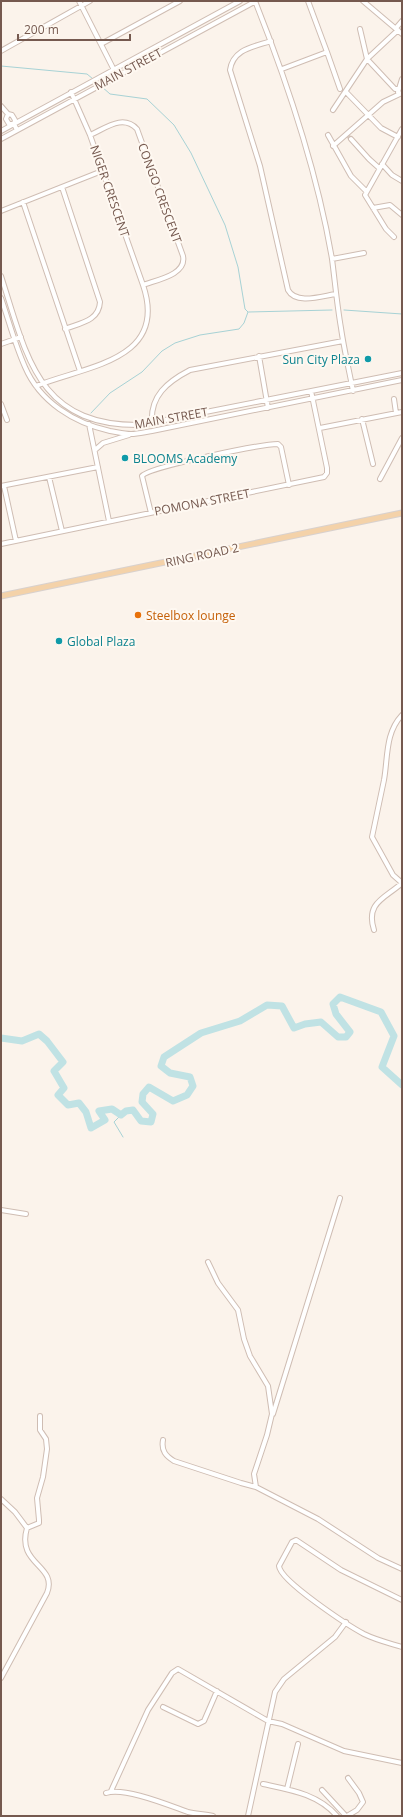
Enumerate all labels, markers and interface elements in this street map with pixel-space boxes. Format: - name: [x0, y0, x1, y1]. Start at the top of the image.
- scale bar: [18, 16, 130, 42]
- text: 200 m: [24, 21, 59, 38]
- street label: MAIN STREET: [91, 44, 165, 94]
- street label: CONGO CRESCENT: [134, 141, 186, 246]
- street label: NIGER CRESCENT: [86, 143, 134, 240]
- place label: Sun City Plaza: [282, 351, 360, 368]
- marker: Sun City Plaza: [363, 354, 373, 364]
- street label: MAIN STREET: [133, 403, 210, 433]
- place label: BLOOMS Academy: [133, 450, 238, 467]
- marker: BLOOMS Academy: [120, 453, 130, 463]
- street label: POMONA STREET: [153, 484, 252, 520]
- street label: RING ROAD 2: [164, 539, 240, 571]
- place label: Steelbox lounge: [146, 607, 236, 624]
- marker: Steelbox lounge: [133, 610, 143, 620]
- place label: Global Plaza: [67, 633, 135, 650]
- marker: Global Plaza: [54, 636, 64, 646]

